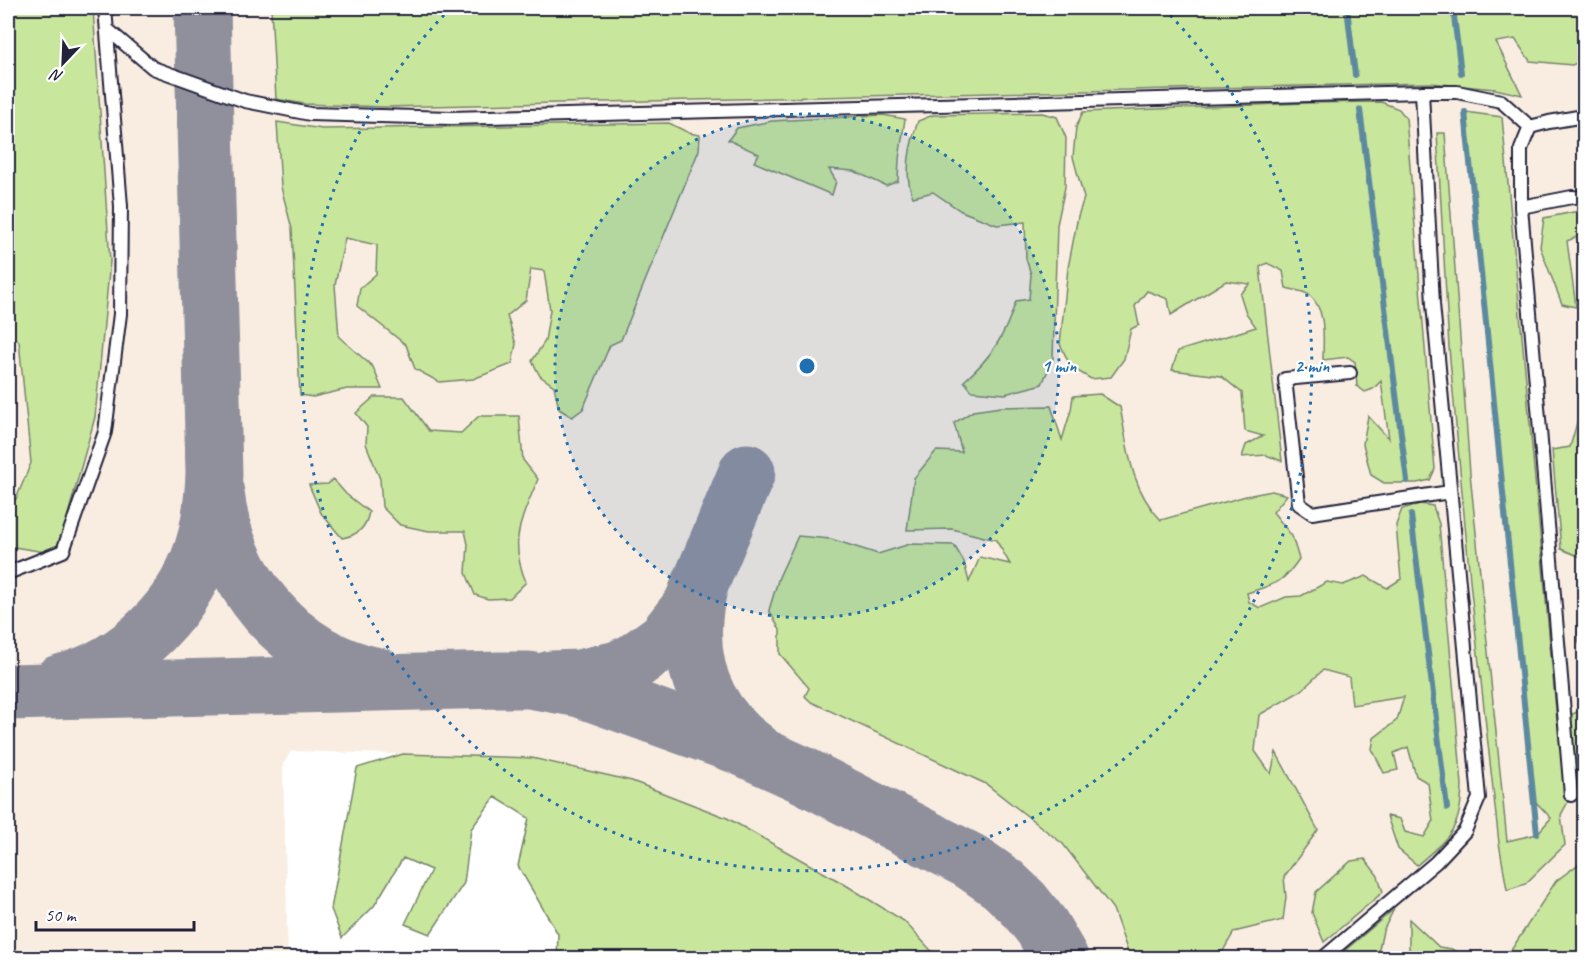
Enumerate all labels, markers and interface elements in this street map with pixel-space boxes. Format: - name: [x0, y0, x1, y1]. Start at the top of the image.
- north arrow: [33, 33, 93, 93]
- text: N: [46, 64, 66, 87]
- text: 1 min: [1042, 355, 1077, 377]
- text: 2 min: [1295, 355, 1330, 377]
- centre of rings: [797, 356, 817, 376]
- scale bar: [36, 894, 194, 932]
- text: 50 m: [45, 904, 78, 926]

